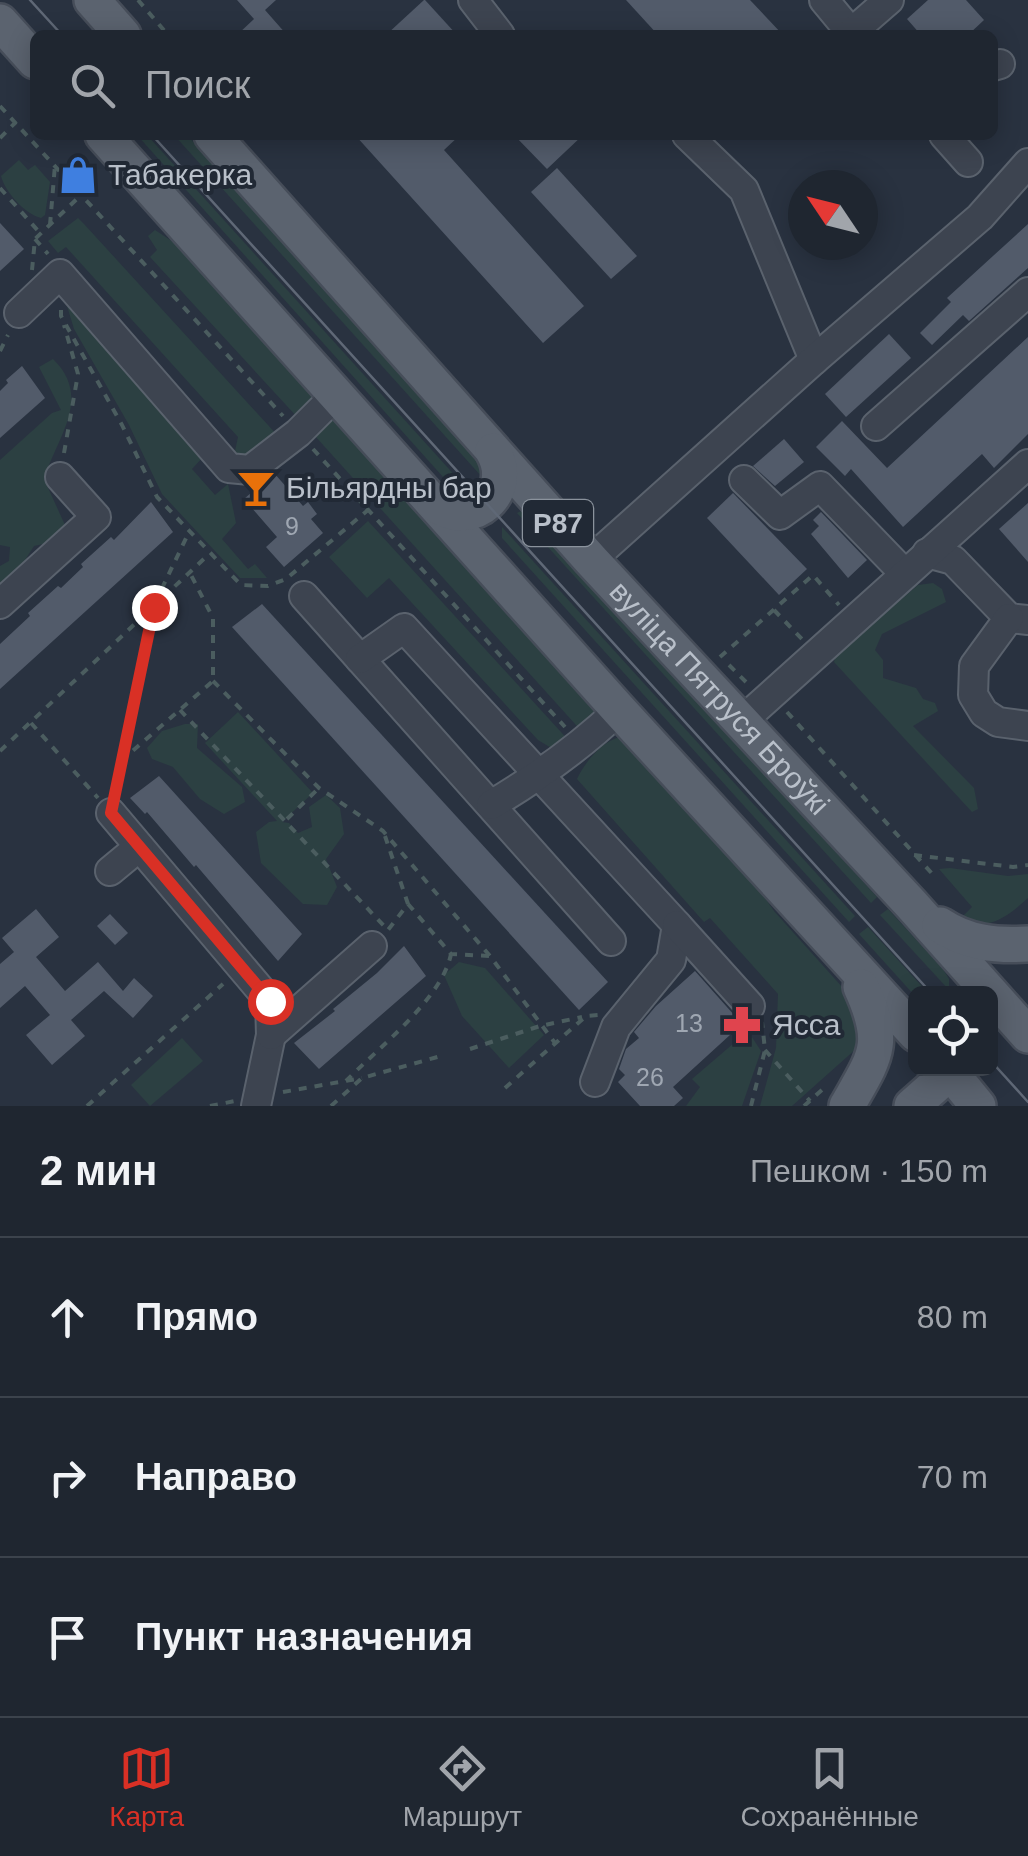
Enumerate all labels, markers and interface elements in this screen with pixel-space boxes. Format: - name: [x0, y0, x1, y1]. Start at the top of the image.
- search box: [30, 30, 998, 140]
- icon: search: [65, 58, 120, 113]
- text: Поиск: [145, 64, 250, 106]
- shop icon: Табакерка: [57, 154, 99, 196]
- place label: Табакерка: [108, 158, 252, 191]
- north arrow: [788, 170, 878, 260]
- bar icon: Більярдны бар: [235, 467, 277, 509]
- place label: Більярдны бар: [286, 471, 492, 504]
- road number: Р87: [523, 500, 593, 546]
- house number: 9: [285, 512, 299, 540]
- street label: вуліца Пятруся Броўкі: [603, 574, 836, 821]
- route end: [132, 585, 178, 631]
- route start: [248, 979, 294, 1025]
- map controls: [908, 986, 998, 1076]
- button: locate: [908, 986, 998, 1076]
- pharmacy icon: Ясса: [721, 1004, 763, 1046]
- place label: Ясса: [772, 1008, 841, 1041]
- house number: 13: [675, 1009, 703, 1037]
- house number: 26: [636, 1063, 664, 1091]
- text: 2 мин: [40, 1147, 157, 1194]
- text: Пешком · 150 m: [750, 1153, 988, 1189]
- icon: ahead: [40, 1290, 95, 1345]
- text: Прямо: [135, 1296, 258, 1338]
- text: 80 m: [917, 1299, 988, 1335]
- icon: right: [40, 1450, 95, 1505]
- text: Направо: [135, 1456, 297, 1498]
- text: 70 m: [917, 1459, 988, 1495]
- icon: arrive: [40, 1610, 95, 1665]
- text: Пункт назначения: [135, 1616, 473, 1658]
- tab: Карта: [109, 1741, 184, 1833]
- tab: Маршрут: [403, 1741, 522, 1833]
- tab: Сохранённые: [740, 1741, 919, 1833]

